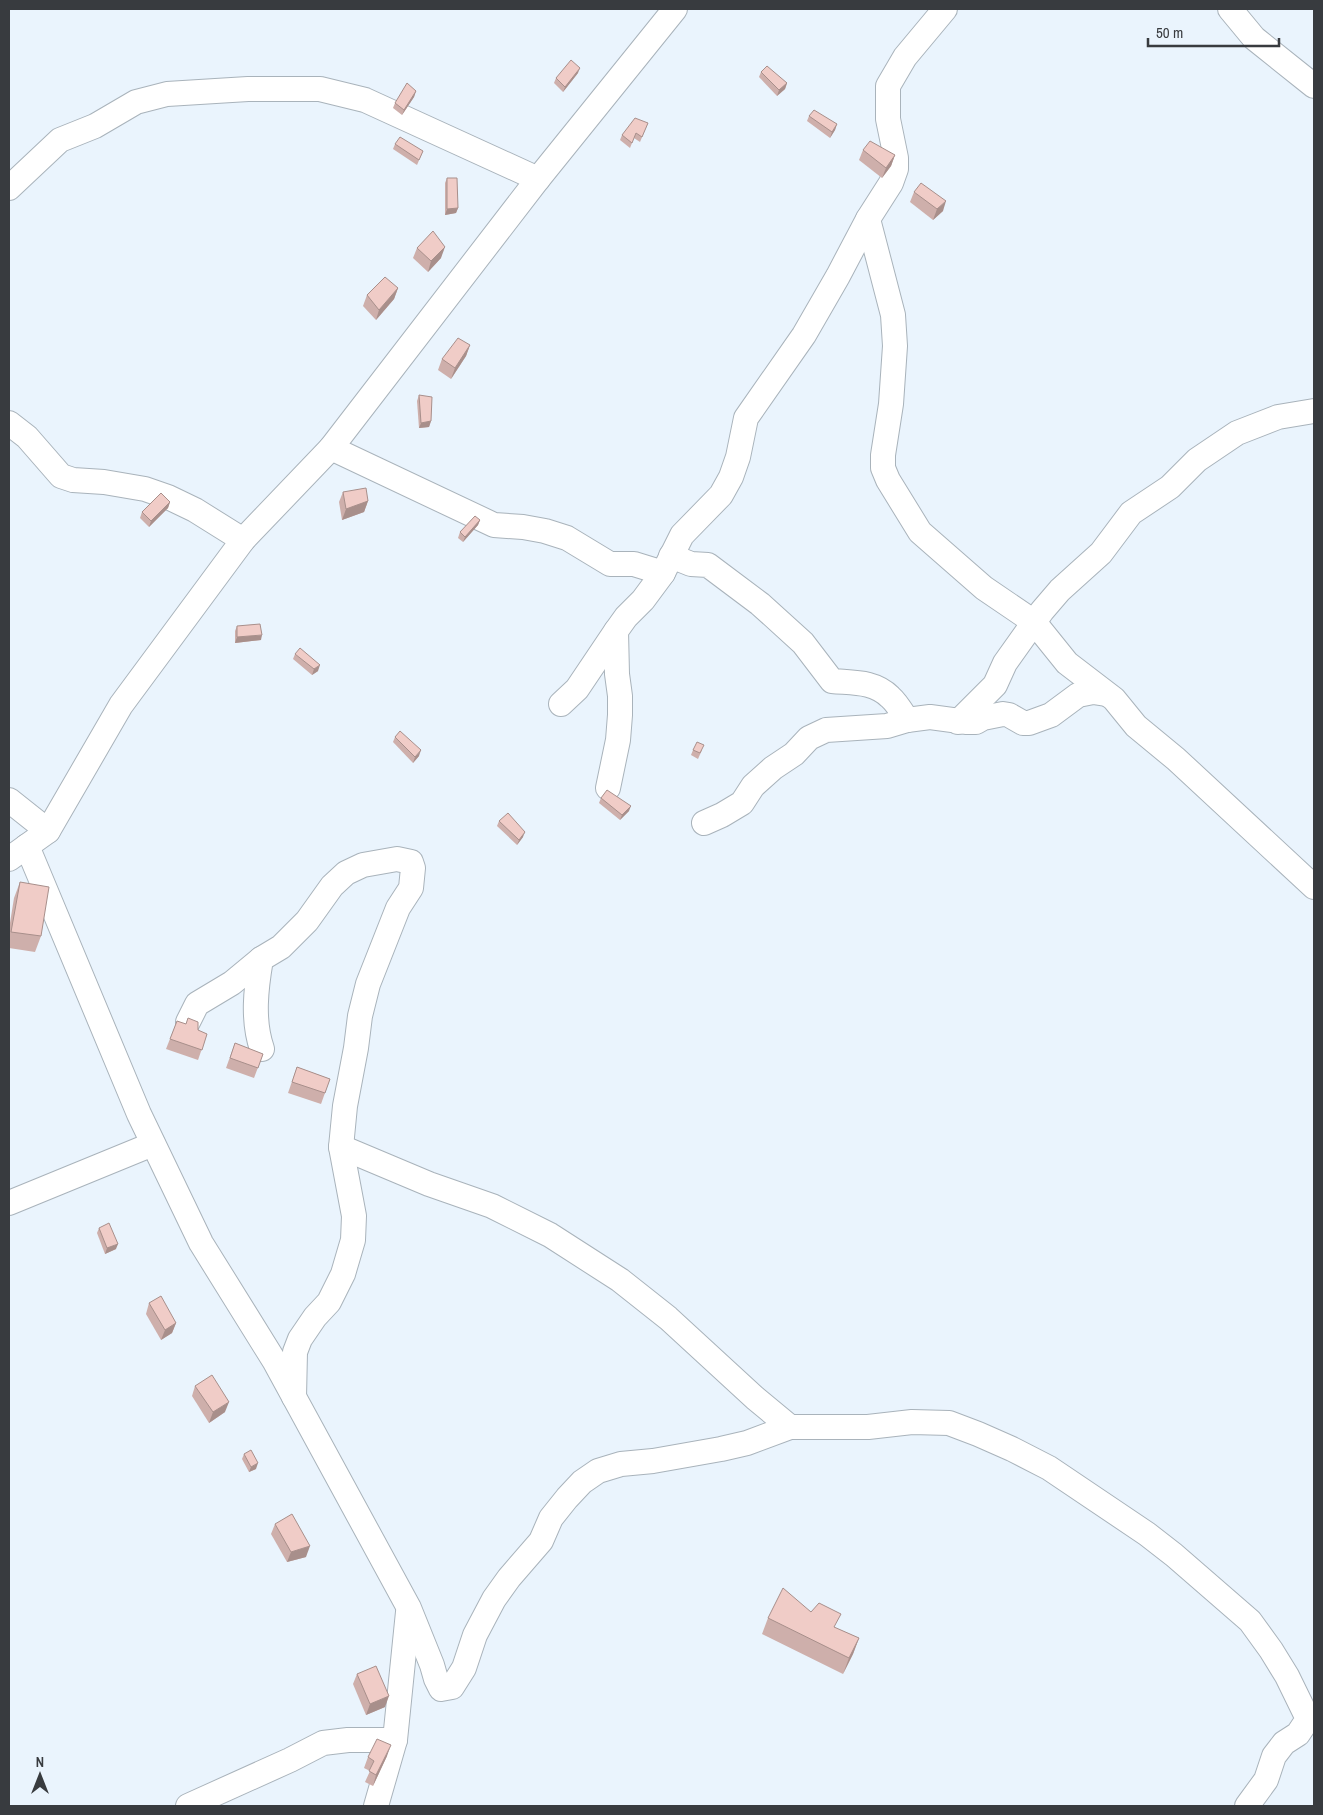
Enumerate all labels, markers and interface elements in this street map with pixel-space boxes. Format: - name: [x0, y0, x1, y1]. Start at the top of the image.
- scale bar: [1148, 15, 1279, 47]
- text: 50 m: [1156, 22, 1183, 43]
- north arrow: [15, 1750, 65, 1800]
- text: N: [36, 1753, 44, 1771]

